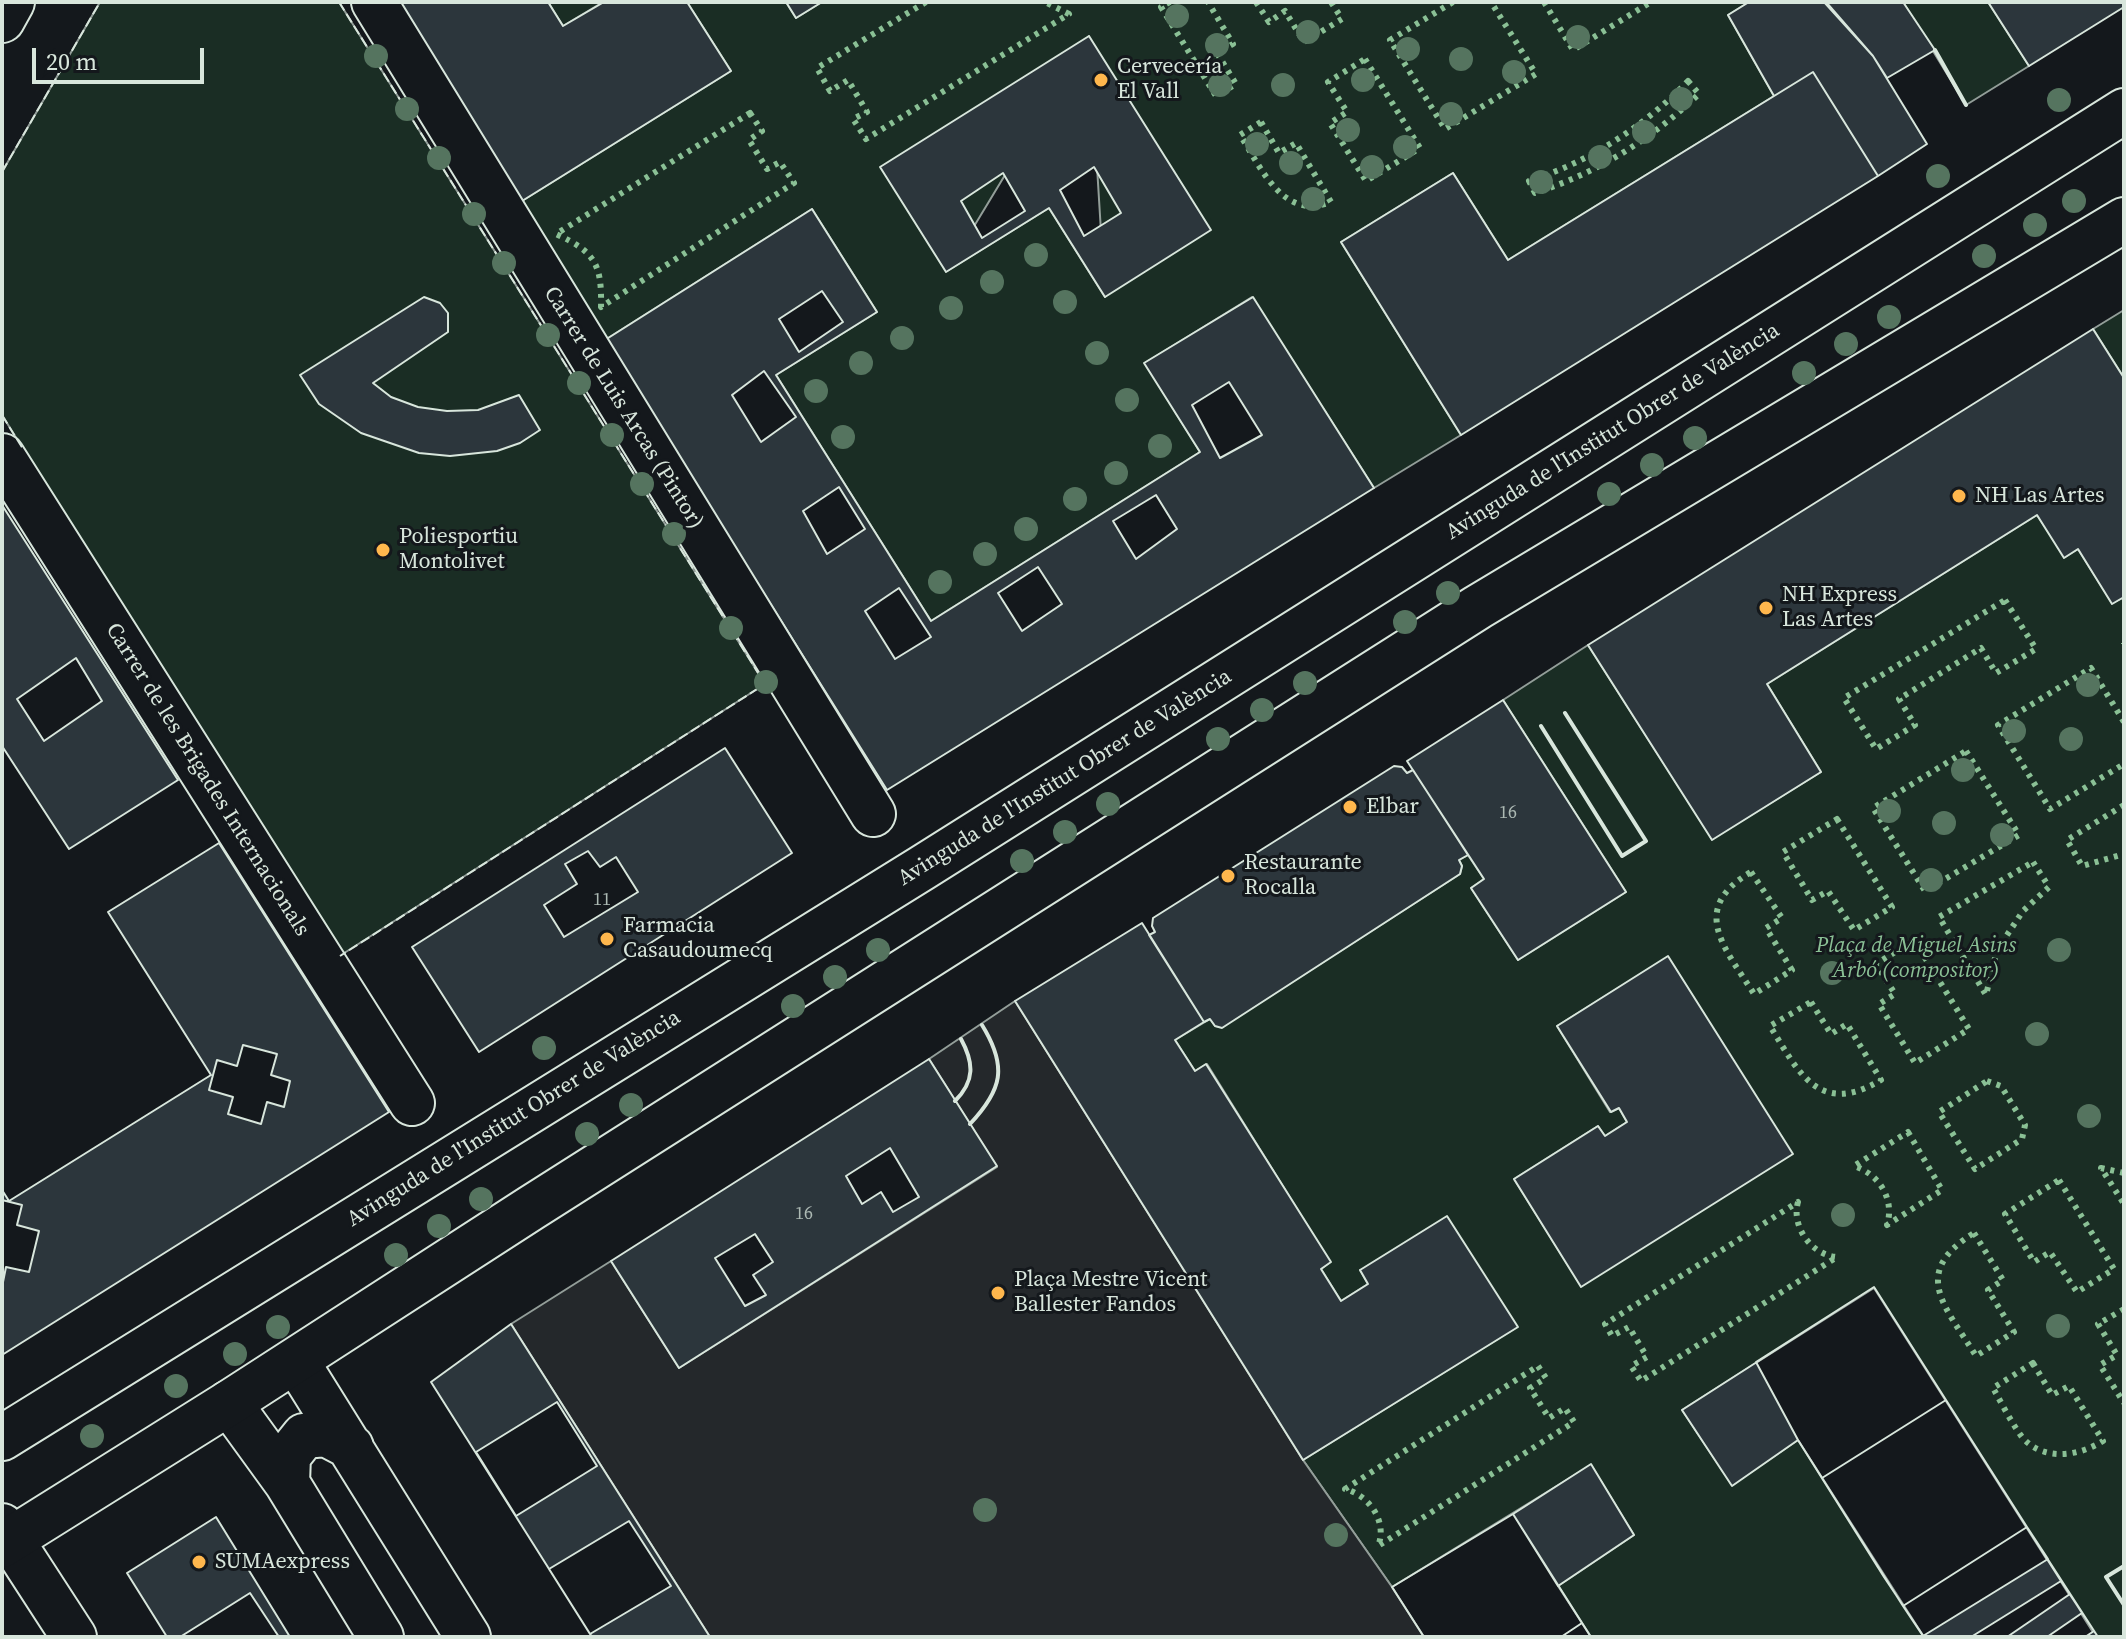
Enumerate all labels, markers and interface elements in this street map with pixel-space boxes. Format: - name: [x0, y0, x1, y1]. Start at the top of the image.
- scale bar: [36, 32, 208, 82]
- text: 20 m: [46, 45, 97, 78]
- place label: Cervecería El Vall: [1117, 54, 1223, 106]
- marker: Cervecería El Vall: [1092, 71, 1110, 89]
- street label: Carrer de Luis Arcas (Pintor): [537, 282, 709, 534]
- street label: Avinguda de l'Institut Obrer de València: [1441, 318, 1785, 546]
- place label: NH Las Artes: [1975, 483, 2105, 509]
- marker: NH Las Artes: [1950, 487, 1968, 505]
- place label: Poliesportiu Montolivet: [399, 524, 518, 576]
- marker: Poliesportiu Montolivet: [374, 541, 392, 559]
- place label: NH Express Las Artes: [1782, 582, 1897, 634]
- marker: NH Express Las Artes: [1757, 599, 1775, 617]
- street label: Carrer de les Brigades Internacionals: [99, 619, 315, 941]
- street label: Avinguda de l'Institut Obrer de València: [893, 664, 1237, 892]
- place label: Elbar: [1366, 794, 1419, 820]
- marker: Elbar: [1341, 798, 1359, 816]
- house number: 16: [1499, 802, 1517, 824]
- place label: Restaurante Rocalla: [1244, 850, 1362, 902]
- marker: Restaurante Rocalla: [1219, 867, 1237, 885]
- house number: 11: [593, 889, 611, 911]
- place label: Farmacia Casaudoumecq: [623, 913, 773, 964]
- marker: Farmacia Casaudoumecq: [598, 930, 616, 948]
- park label: Plaça de Miguel Asins Arbó (compositor): [1816, 933, 2016, 984]
- street label: Avinguda de l'Institut Obrer de València: [342, 1005, 686, 1233]
- house number: 16: [795, 1203, 813, 1225]
- place label: Plaça Mestre Vicent Ballester Fandos: [1014, 1267, 1207, 1318]
- marker: Plaça Mestre Vicent Ballester Fandos: [989, 1284, 1007, 1302]
- place label: SUMAexpress: [215, 1549, 350, 1575]
- marker: SUMAexpress: [190, 1553, 208, 1571]

